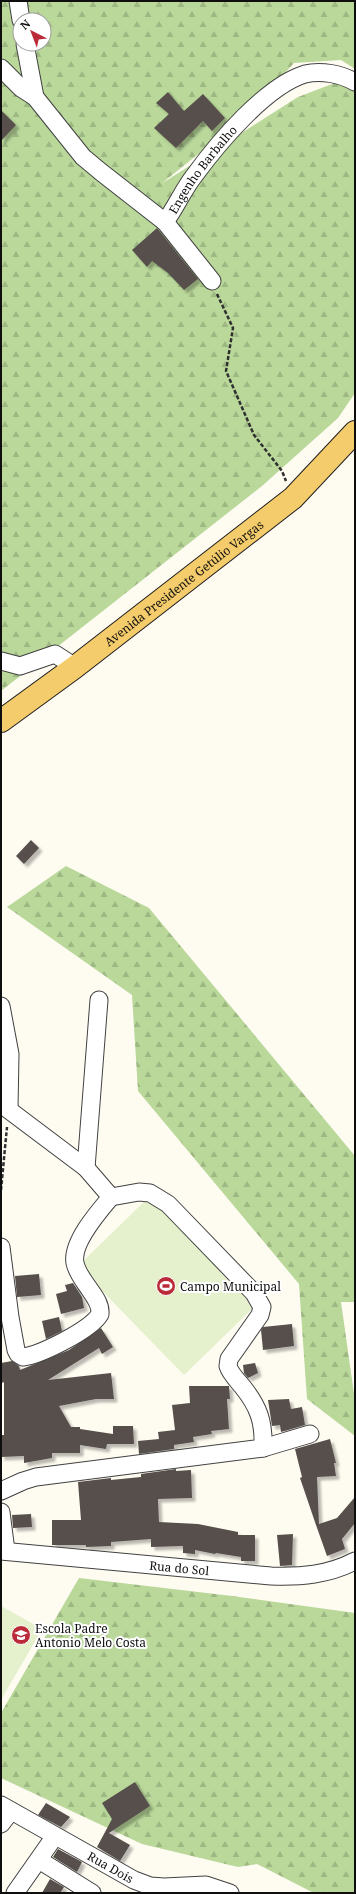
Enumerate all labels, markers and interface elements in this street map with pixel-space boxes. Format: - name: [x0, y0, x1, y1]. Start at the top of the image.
- north arrow: [12, 12, 52, 52]
- text: N: [17, 16, 33, 33]
- street label: Engenho Barbalho: [164, 121, 240, 217]
- street label: Avenida Presidente Getúlio Vargas: [101, 516, 267, 650]
- sports icon: Campo Municipal: [155, 1275, 177, 1297]
- place label: Campo Municipal: [180, 1278, 281, 1295]
- street label: Rua do Sol: [149, 1556, 210, 1579]
- place label: Escola Padre Antonio Melo Costa: [35, 1620, 146, 1651]
- school or university icon: Escola Padre Antonio Melo Costa: [10, 1624, 32, 1646]
- street label: Rua Dois: [85, 1847, 137, 1887]

